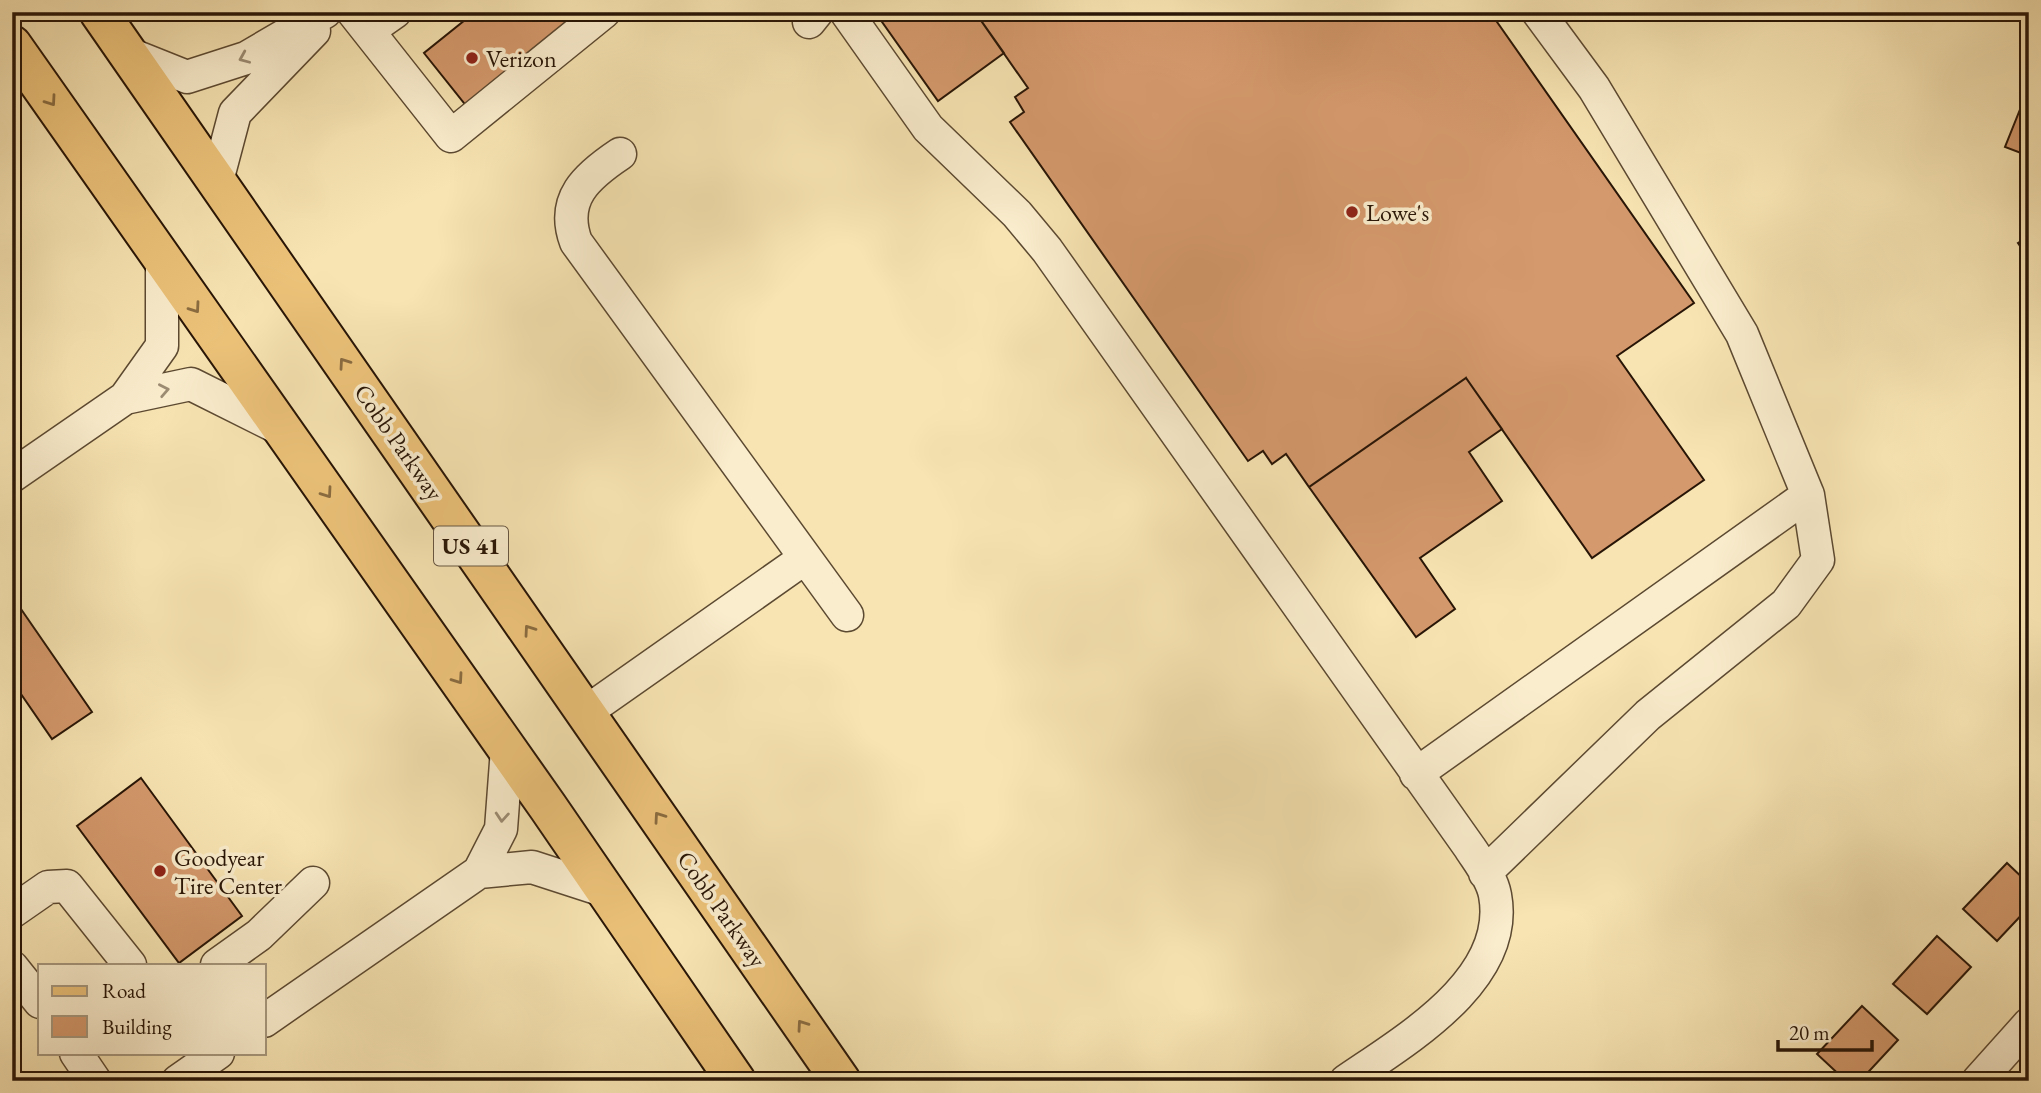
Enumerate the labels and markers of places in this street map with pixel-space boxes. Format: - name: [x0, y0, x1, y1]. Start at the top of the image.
- place label: Verizon: [486, 43, 557, 74]
- marker: Verizon: [464, 50, 480, 66]
- place label: Lowe's: [1366, 197, 1429, 228]
- marker: Lowe's: [1344, 204, 1360, 220]
- place label: Goodyear Tire Center: [174, 842, 282, 901]
- marker: Goodyear Tire Center: [152, 863, 168, 879]

